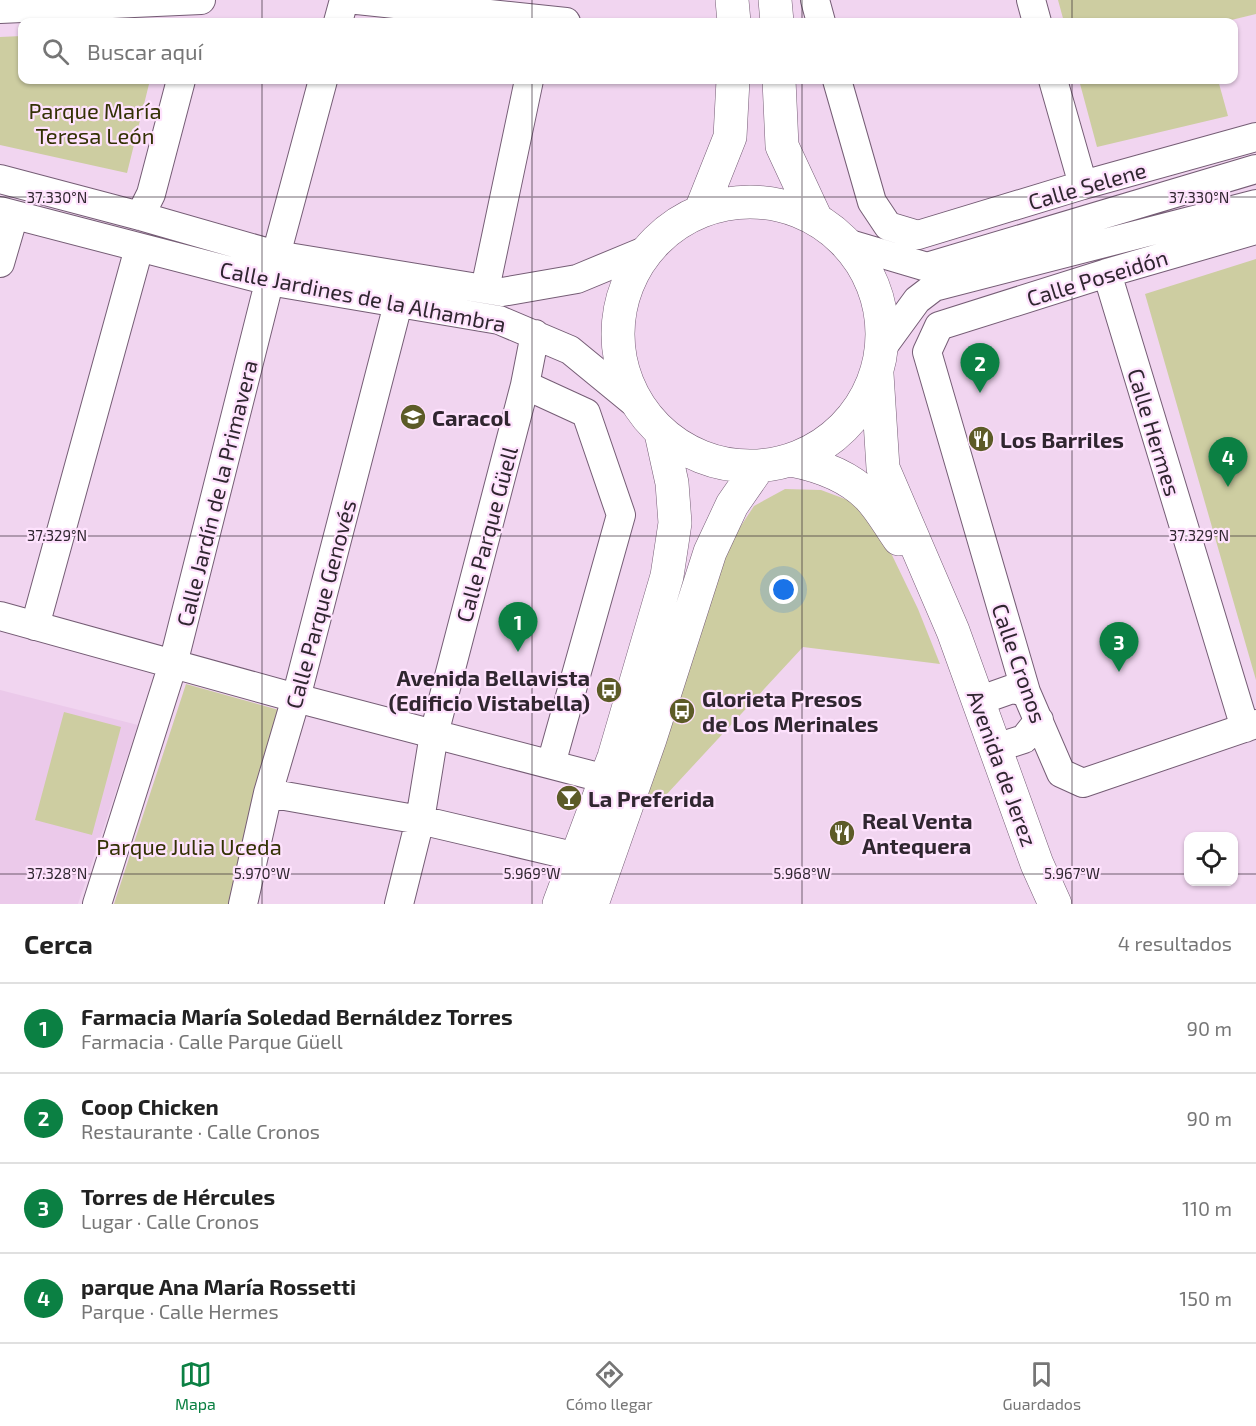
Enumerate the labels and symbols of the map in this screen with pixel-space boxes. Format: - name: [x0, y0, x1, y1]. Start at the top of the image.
- park label: Parque María Teresa León: [28, 97, 162, 148]
- street label: Calle Selene: [1025, 156, 1149, 214]
- text: 37.330°N: [27, 188, 87, 206]
- text: 37.330°N: [1169, 188, 1229, 206]
- street label: Calle Poseidón: [1023, 243, 1171, 311]
- street label: Calle Jardines de la Alhambra: [218, 255, 508, 337]
- pin: 2: [960, 344, 1000, 393]
- street label: Calle Jardín de la Primavera: [170, 357, 262, 629]
- street label: Calle Hermes: [1123, 365, 1187, 499]
- school or university icon: Caracol: [398, 402, 428, 432]
- place label: Caracol: [432, 404, 511, 430]
- restaurant icon: Los Barriles: [966, 424, 996, 454]
- place label: Los Barriles: [1000, 426, 1124, 452]
- pin: 4: [1208, 438, 1248, 487]
- street label: Calle Parque Güell: [450, 443, 522, 625]
- street label: Calle Parque Genovés: [280, 497, 360, 711]
- text: 37.329°N: [27, 526, 87, 544]
- text: 37.329°N: [1169, 526, 1229, 544]
- your location: [769, 575, 798, 604]
- street label: Calle Cronos: [987, 600, 1053, 726]
- pin: 1: [498, 602, 538, 652]
- pin: 3: [1100, 622, 1138, 672]
- place label: Avenida Bellavista (Edificio Vistabella): [389, 664, 590, 715]
- bus stop icon: Avenida Bellavista (Edificio Vistabella): [594, 675, 624, 705]
- place label: Glorieta Presos de Los Merinales: [702, 685, 879, 736]
- street label: Avenida de Jerez: [963, 686, 1043, 850]
- bus stop icon: Glorieta Presos de Los Merinales: [667, 696, 697, 726]
- bar icon: La Preferida: [554, 783, 584, 813]
- place label: La Preferida: [588, 785, 715, 811]
- place label: Real Venta Antequera: [862, 807, 972, 858]
- restaurant icon: Real Venta Antequera: [827, 818, 857, 848]
- park label: Parque Julia Uceda: [96, 833, 282, 859]
- text: 37.328°N: [27, 864, 87, 882]
- text: 5.970°W: [234, 864, 290, 882]
- text: 5.969°W: [504, 864, 560, 882]
- text: 5.968°W: [773, 864, 831, 882]
- text: 5.967°W: [1044, 864, 1100, 882]

